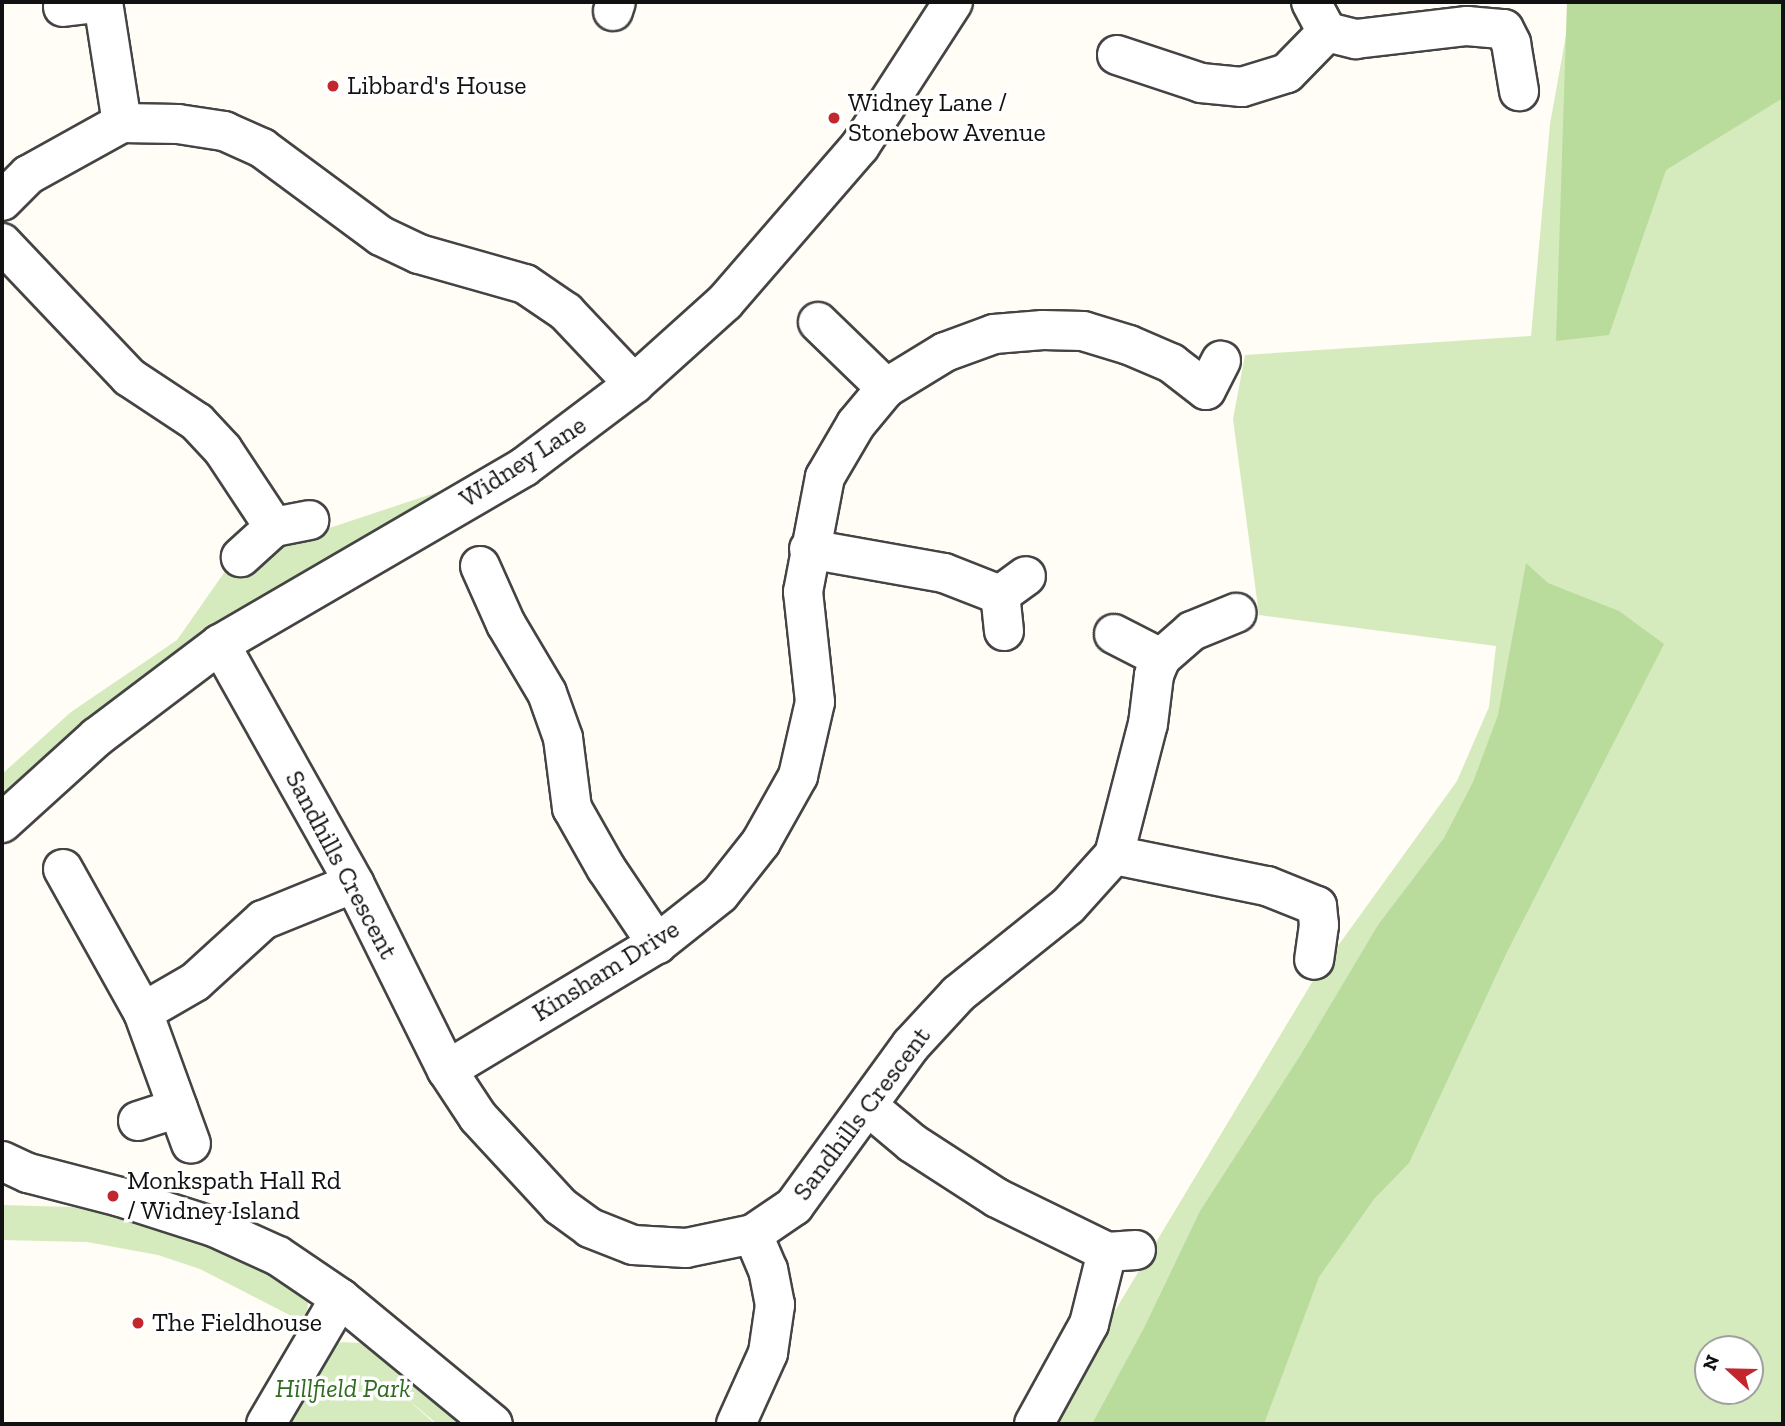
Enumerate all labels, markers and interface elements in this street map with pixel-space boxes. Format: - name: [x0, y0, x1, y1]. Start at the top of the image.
- place label: Libbard's House: [347, 70, 527, 102]
- marker: Libbard's House: [325, 78, 341, 94]
- place label: Widney Lane / Stonebow Avenue: [848, 87, 1047, 148]
- marker: Widney Lane / Stonebow Avenue: [826, 110, 842, 126]
- street label: Widney Lane: [454, 409, 592, 515]
- street label: Sandhills Crescent: [278, 766, 404, 964]
- street label: Kinsham Drive: [527, 914, 685, 1028]
- street label: Sandhills Crescent: [787, 1021, 937, 1207]
- place label: Monkspath Hall Rd / Widney Island: [127, 1165, 341, 1226]
- marker: Monkspath Hall Rd / Widney Island: [105, 1188, 121, 1204]
- place label: The Fieldhouse: [152, 1307, 322, 1339]
- marker: The Fieldhouse: [130, 1315, 146, 1331]
- north arrow: [1694, 1335, 1764, 1405]
- text: N: [1698, 1352, 1724, 1374]
- park label: Hillfield Park: [275, 1373, 411, 1405]

